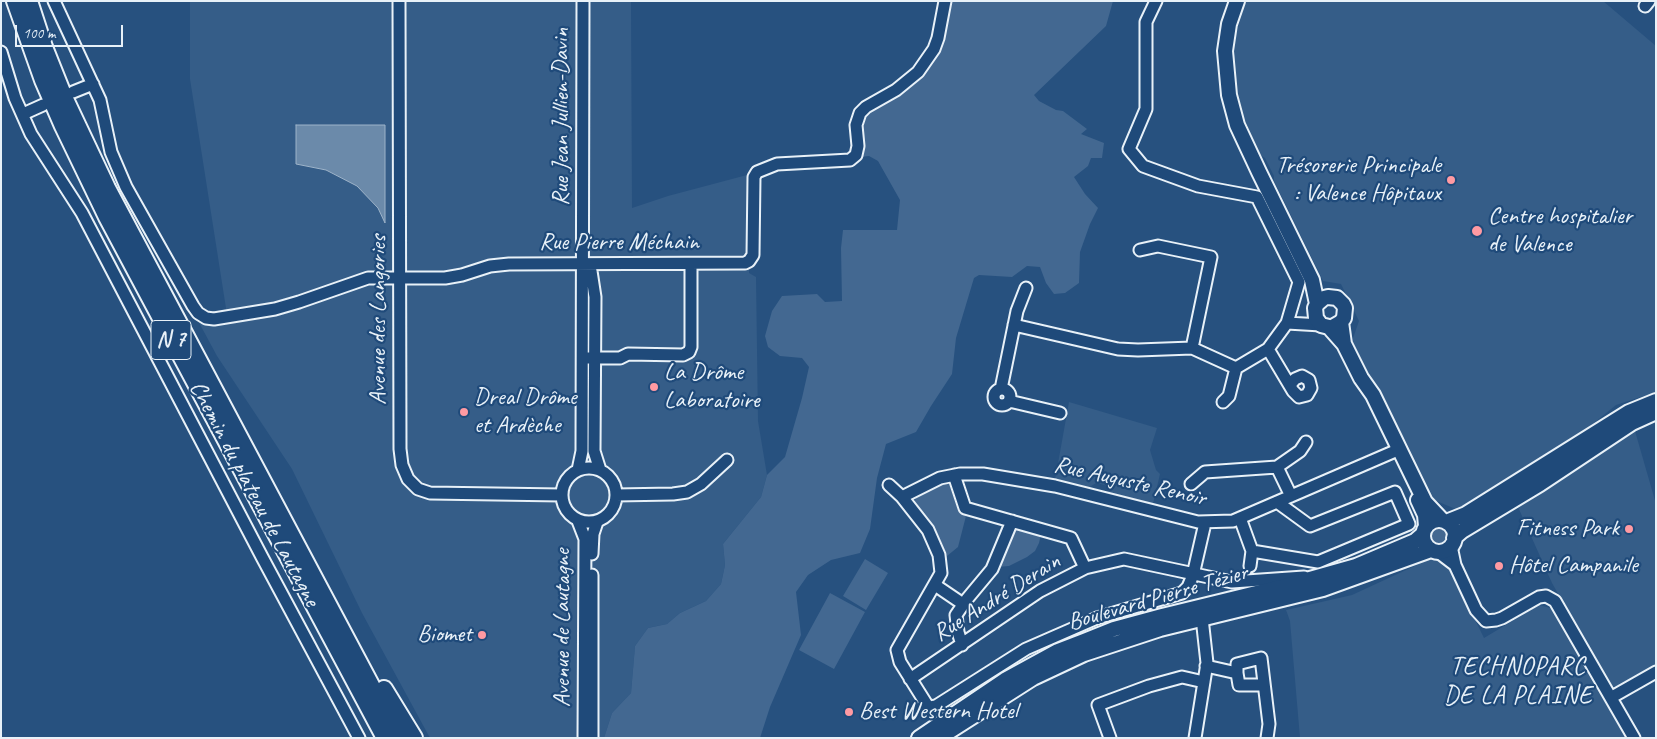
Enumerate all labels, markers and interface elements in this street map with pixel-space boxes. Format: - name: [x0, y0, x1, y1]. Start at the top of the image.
- scale bar: [18, 15, 125, 47]
- text: 100 m: [23, 24, 55, 43]
- street label: Rue Jean Jullien-Davin: [548, 28, 576, 206]
- place label: Trésorerie Principale : Valence Hôpitaux: [1276, 152, 1441, 208]
- marker: Trésorerie Principale : Valence Hôpitaux: [1445, 174, 1457, 186]
- place label: Centre hospitalier de Valence: [1488, 203, 1632, 259]
- marker: Centre hospitalier de Valence: [1470, 224, 1484, 238]
- street label: Rue Pierre Méchain: [539, 229, 699, 257]
- street label: Avenue des Langories: [365, 235, 393, 405]
- road number: N 7: [151, 320, 191, 360]
- place label: La Drôme Laboratoire: [664, 359, 759, 415]
- street label: Chemin du plateau de Lautagne: [182, 376, 326, 612]
- marker: La Drôme Laboratoire: [648, 381, 660, 393]
- place label: Dreal Drôme et Ardèche: [474, 384, 577, 440]
- marker: Dreal Drôme et Ardèche: [458, 406, 470, 418]
- street label: Rue Auguste Renoir: [1051, 450, 1209, 514]
- place label: Fitness Park: [1517, 515, 1619, 543]
- marker: Fitness Park: [1623, 523, 1635, 535]
- street label: Rue André Derain: [928, 548, 1066, 648]
- street label: Avenue de Lautagne: [549, 549, 577, 707]
- place label: Hôtel Campanile: [1509, 552, 1638, 580]
- street label: Boulevard Pierre Tézier: [1065, 559, 1251, 637]
- marker: Hôtel Campanile: [1493, 560, 1505, 572]
- place label: Biomet: [417, 621, 472, 649]
- marker: Biomet: [476, 629, 488, 641]
- district label: TECHNOPARC DE LA PLAINE: [1443, 652, 1593, 711]
- place label: Best Western Hotel: [859, 698, 1017, 726]
- marker: Best Western Hotel: [843, 706, 855, 718]

